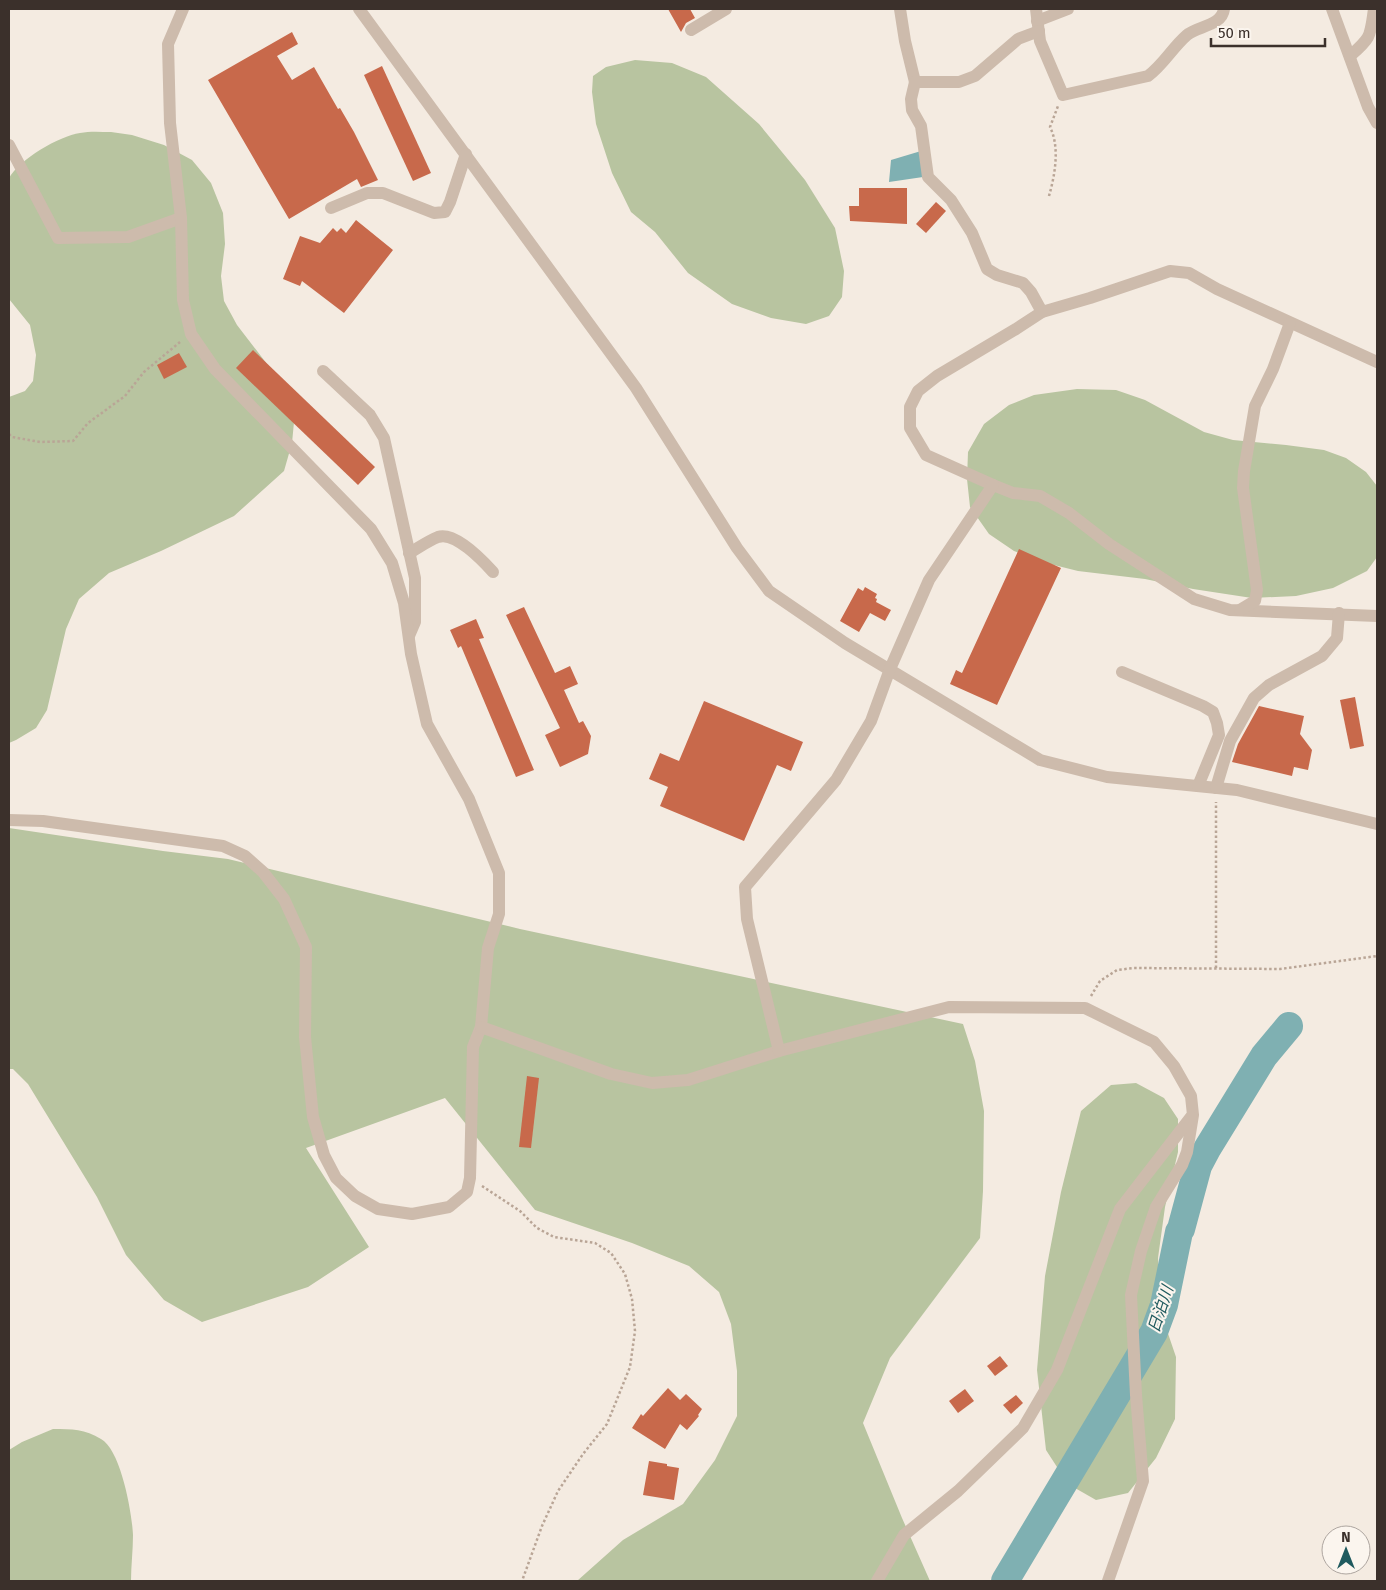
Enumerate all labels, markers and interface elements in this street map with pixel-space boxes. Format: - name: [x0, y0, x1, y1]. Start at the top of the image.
- scale bar: [1211, 15, 1325, 47]
- text: 50 m: [1218, 24, 1251, 42]
- water label: 日泊川: [1144, 1281, 1178, 1335]
- north arrow: [1321, 1525, 1371, 1575]
- text: N: [1341, 1529, 1351, 1546]

